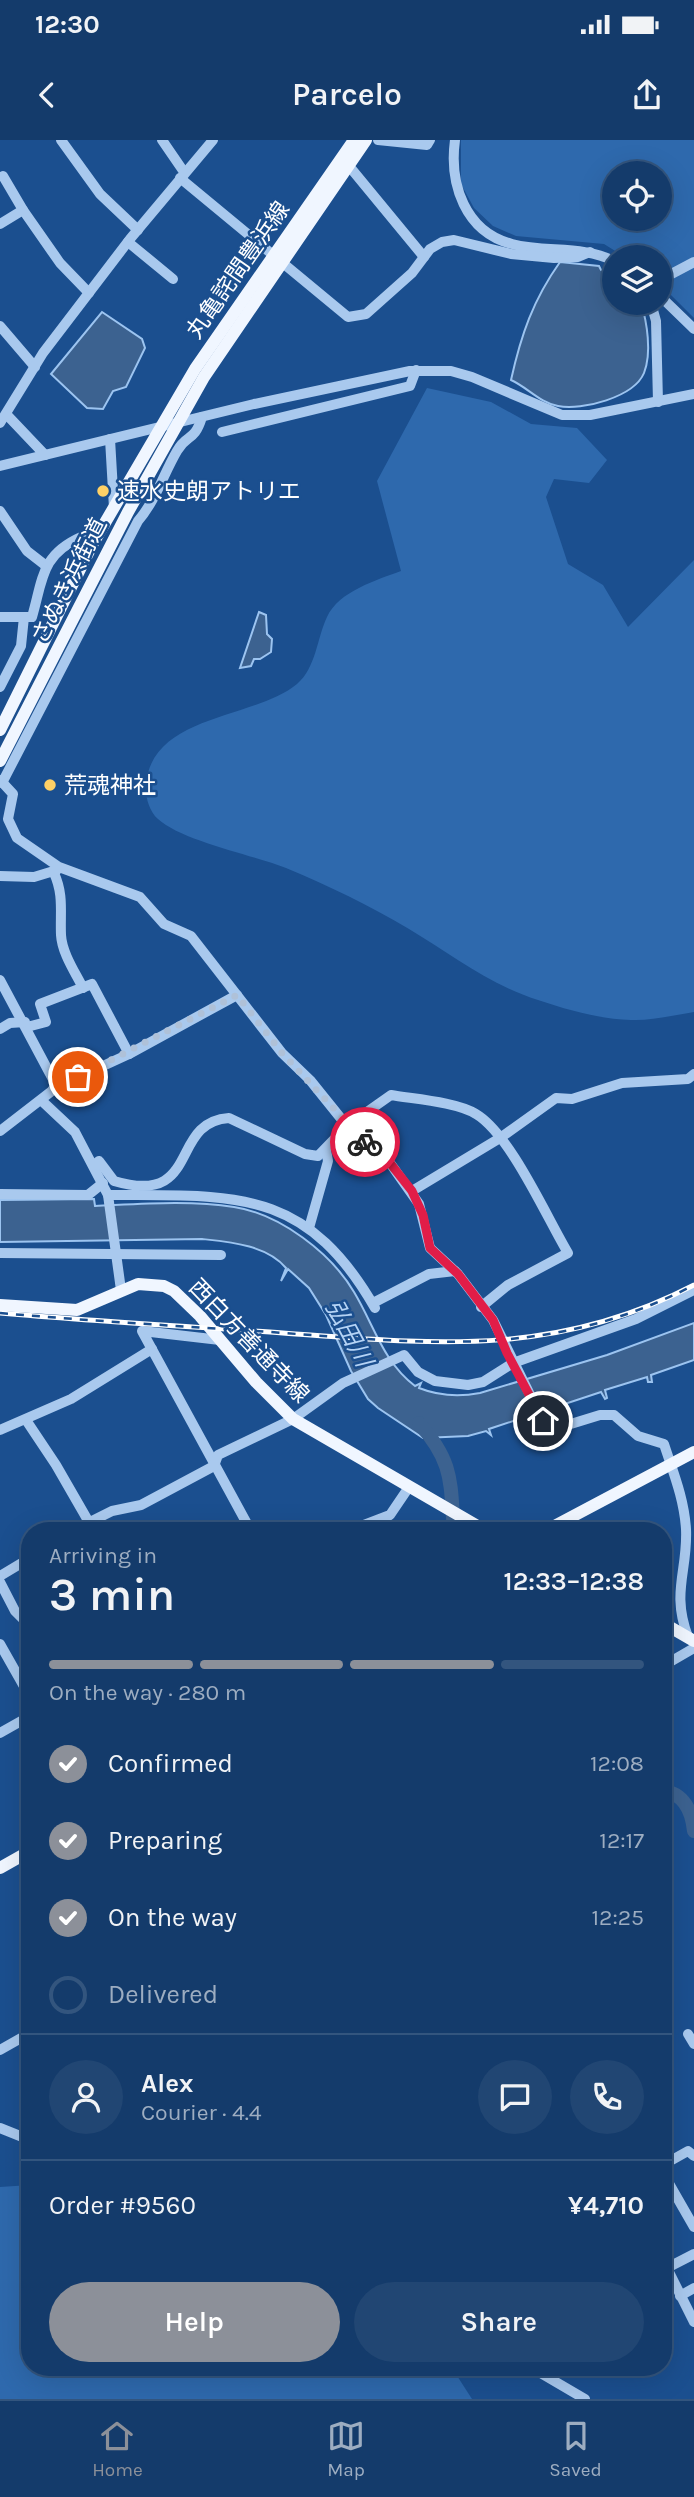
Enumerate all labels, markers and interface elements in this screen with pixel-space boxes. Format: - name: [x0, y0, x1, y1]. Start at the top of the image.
- text: 12:30: [35, 9, 100, 40]
- icon: back: [28, 76, 66, 114]
- text: Parcelo: [292, 76, 402, 113]
- icon: share: [628, 76, 666, 114]
- map controls: [602, 161, 672, 315]
- button: locate: [602, 161, 672, 231]
- street label: 丸亀詫間豊浜線: [181, 196, 295, 344]
- button: layers: [602, 245, 672, 315]
- place label: 速水史朗アトリエ: [117, 478, 301, 505]
- marker: 速水史朗アトリエ: [95, 483, 111, 499]
- street label: さぬき浜街道: [26, 514, 112, 648]
- place label: 荒魂神社: [64, 772, 156, 799]
- marker: 荒魂神社: [42, 777, 58, 793]
- pin: [48, 1047, 108, 1107]
- icon: bag: [59, 1058, 97, 1096]
- courier: [330, 1107, 400, 1177]
- icon: bike: [346, 1123, 384, 1161]
- street label: 西白方善通寺線: [183, 1274, 315, 1408]
- water label: 弘田川: [320, 1295, 380, 1374]
- pin: [513, 1391, 573, 1451]
- icon: home: [524, 1402, 562, 1440]
- text: Arriving in: [49, 1542, 157, 1569]
- text: 12:33–12:38: [504, 1566, 644, 1597]
- text: 3 min: [49, 1568, 175, 1622]
- text: On the way · 280 m: [49, 1679, 246, 1706]
- icon: check: [49, 1745, 87, 1783]
- text: Confirmed: [108, 1748, 233, 1779]
- text: 12:08: [590, 1750, 644, 1777]
- icon: check: [49, 1822, 87, 1860]
- text: Preparing: [108, 1825, 222, 1856]
- text: 12:17: [599, 1827, 644, 1854]
- icon: check: [49, 1899, 87, 1937]
- text: On the way: [108, 1902, 237, 1933]
- text: 12:25: [591, 1904, 644, 1931]
- text: Delivered: [108, 1979, 218, 2010]
- button: person: [49, 2060, 123, 2134]
- button: chat: [478, 2060, 552, 2134]
- button: phone: [570, 2060, 644, 2134]
- text: Alex: [141, 2068, 193, 2099]
- text: Courier · 4.4: [141, 2099, 262, 2126]
- text: Order #9560: [49, 2190, 196, 2221]
- text: ¥4,710: [568, 2190, 644, 2221]
- button: Help: [49, 2282, 340, 2362]
- button: Share: [354, 2282, 644, 2362]
- tab: Home: [92, 2417, 143, 2481]
- tab: Map: [327, 2417, 365, 2481]
- tab: Saved: [549, 2417, 602, 2481]

